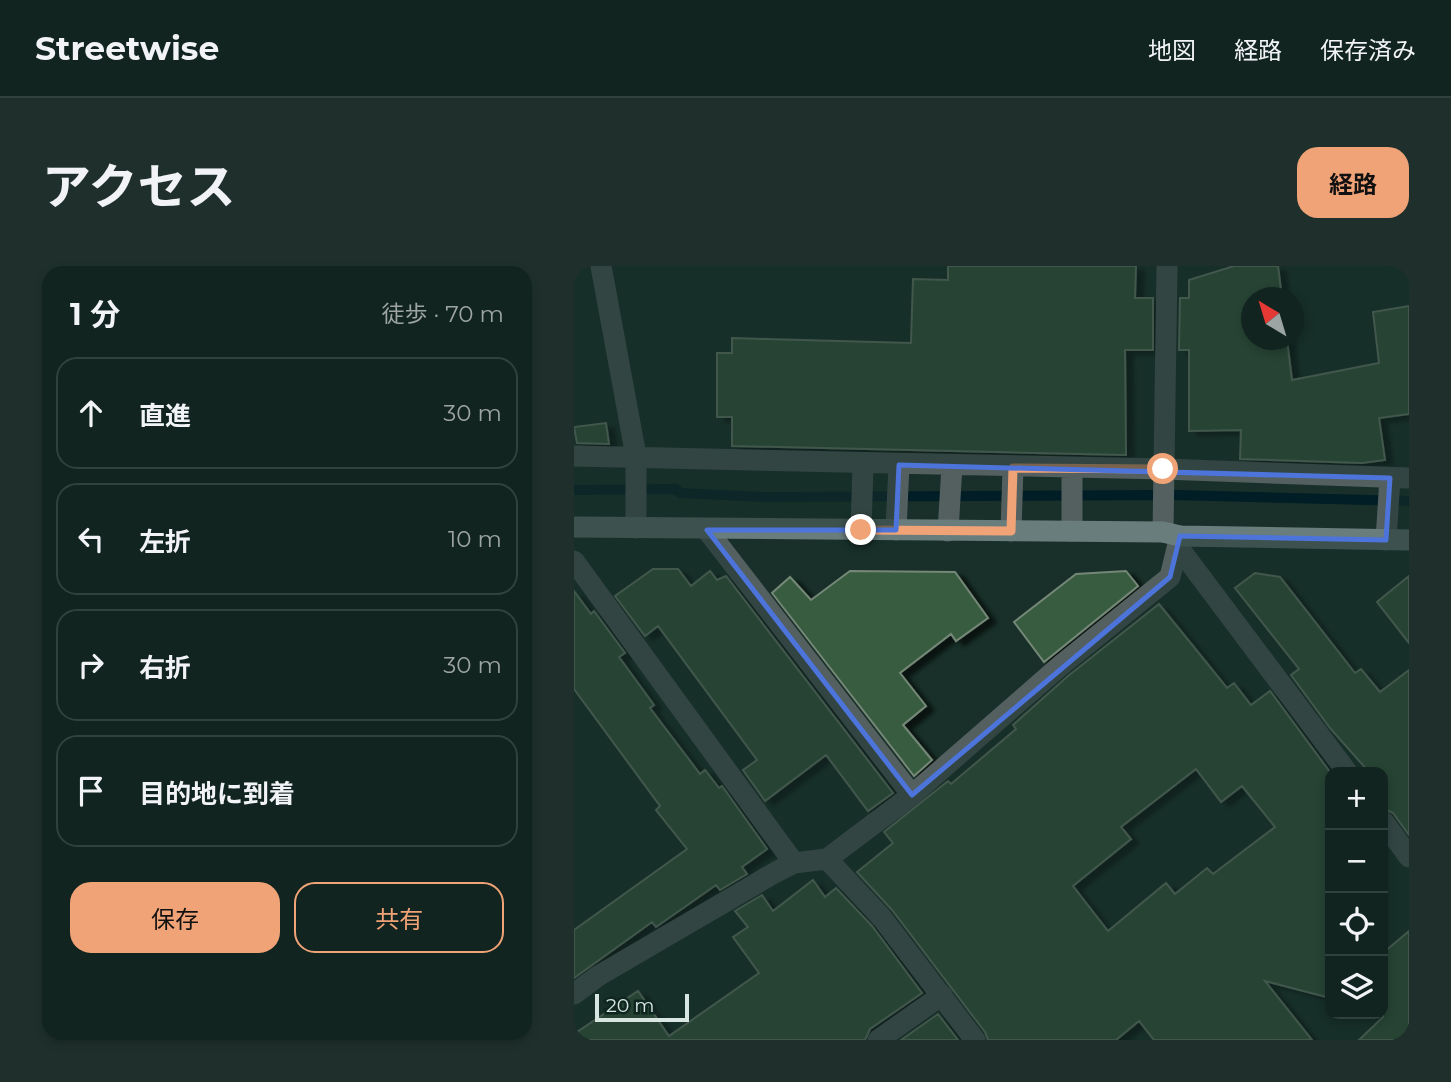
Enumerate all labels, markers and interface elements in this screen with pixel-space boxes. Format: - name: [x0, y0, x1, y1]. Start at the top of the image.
- text: Streetwise: [35, 28, 219, 68]
- text: 地図: [1148, 36, 1196, 65]
- text: 経路: [1234, 36, 1282, 65]
- text: 保存済み: [1320, 36, 1416, 65]
- button: 経路: [1297, 147, 1409, 218]
- text: アクセス: [42, 157, 236, 216]
- north arrow: [1241, 287, 1304, 350]
- text: 1 分: [70, 296, 120, 333]
- text: 徒歩 · 70 m: [381, 300, 504, 328]
- icon: ahead: [72, 394, 110, 432]
- text: 30 m: [443, 399, 502, 427]
- text: 直進: [139, 400, 191, 432]
- route start: [1147, 453, 1178, 484]
- route end: [845, 514, 876, 545]
- icon: left: [72, 520, 110, 558]
- text: 10 m: [448, 525, 502, 553]
- text: 左折: [139, 526, 191, 558]
- icon: right: [72, 646, 110, 684]
- text: 30 m: [443, 651, 502, 679]
- text: 右折: [139, 652, 191, 684]
- map controls: [1325, 767, 1388, 1019]
- button: +: [1325, 767, 1388, 830]
- icon: arrive: [72, 772, 110, 810]
- text: 目的地に到着: [139, 778, 295, 810]
- button: −: [1325, 830, 1388, 893]
- button: 保存: [70, 882, 280, 953]
- button: 共有: [294, 882, 504, 953]
- button: locate: [1325, 893, 1388, 956]
- button: layers: [1325, 956, 1388, 1019]
- scale bar: [595, 991, 690, 1023]
- text: 20 m: [606, 994, 654, 1017]

